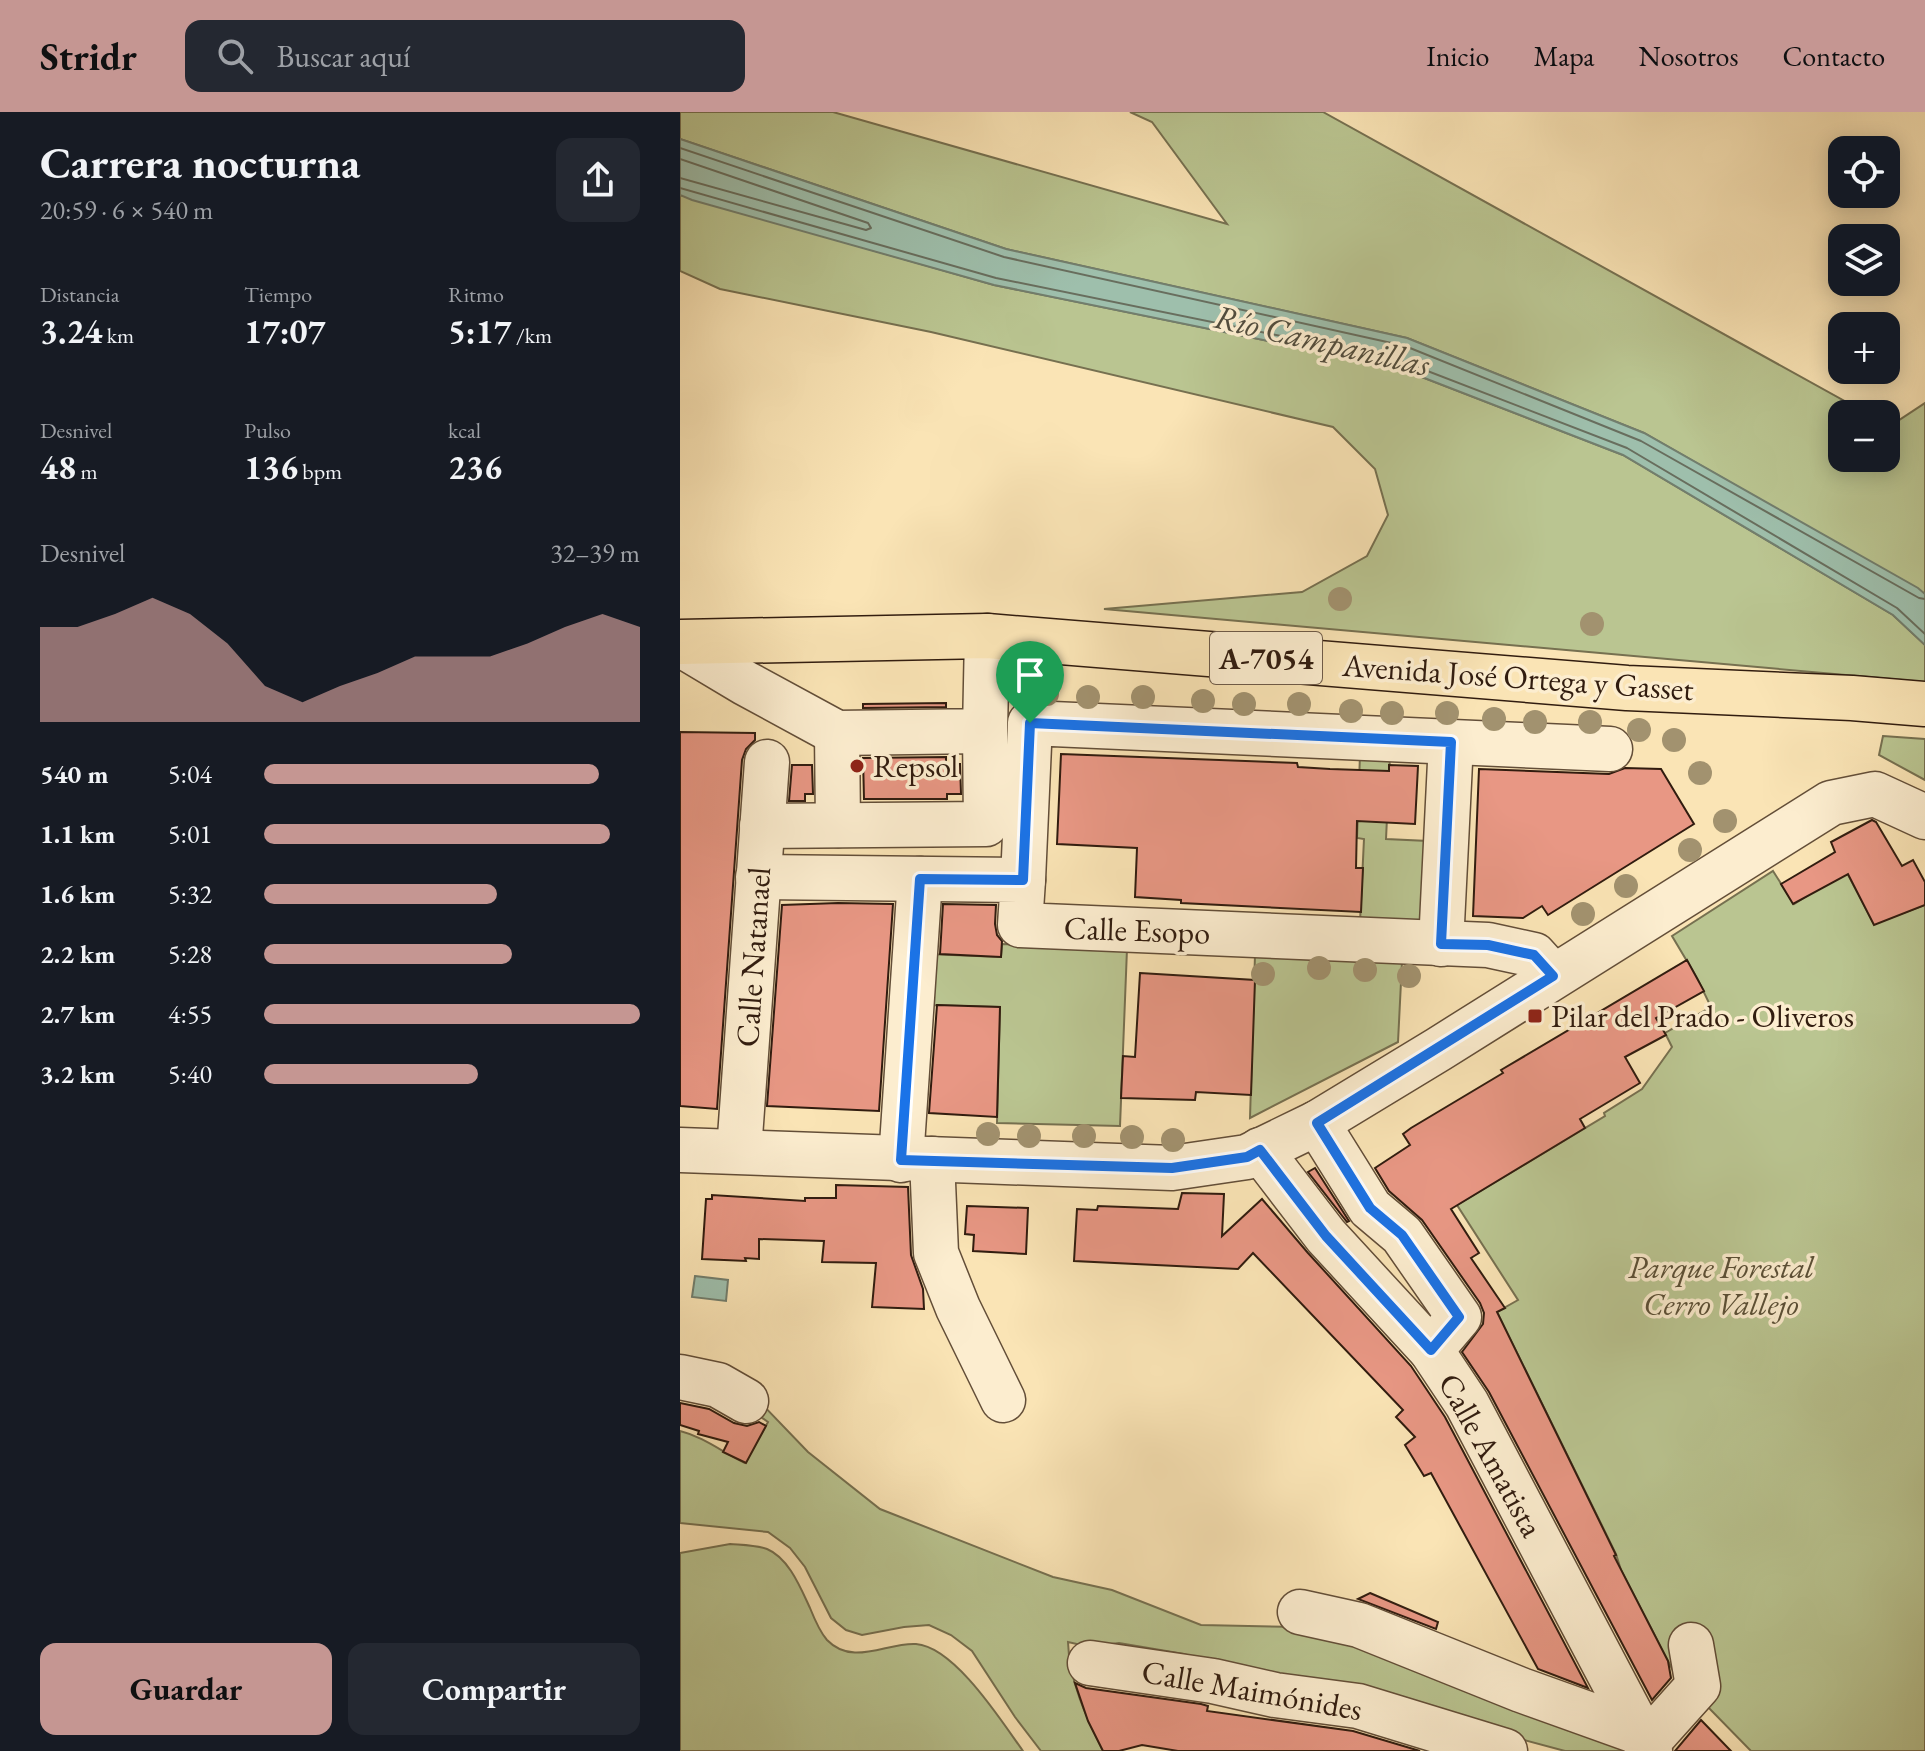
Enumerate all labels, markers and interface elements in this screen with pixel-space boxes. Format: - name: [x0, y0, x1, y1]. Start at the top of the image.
- search box: [185, 20, 745, 92]
- text: Stridr: [40, 32, 137, 81]
- icon: search: [213, 34, 257, 78]
- text: Buscar aquí: [277, 37, 410, 76]
- text: Inicio: [1426, 38, 1489, 74]
- text: Mapa: [1533, 38, 1594, 74]
- text: Nosotros: [1638, 38, 1738, 74]
- text: Contacto: [1782, 38, 1885, 74]
- text: Carrera nocturna: [40, 134, 360, 191]
- map controls: [1828, 136, 1900, 472]
- button: locate: [1828, 136, 1900, 208]
- button: share: [556, 138, 640, 222]
- text: 20:59 · 6 × 540 m: [40, 193, 213, 227]
- button: layers: [1828, 224, 1900, 296]
- text: Distancia: [40, 280, 120, 309]
- text: Tiempo: [244, 280, 312, 309]
- text: Ritmo: [448, 280, 504, 309]
- water label: Río Campanillas: [1210, 294, 1435, 386]
- text: 3.24: [40, 309, 102, 353]
- text: 17:07: [244, 309, 326, 353]
- text: 5:17: [448, 309, 512, 353]
- button: +: [1828, 312, 1900, 384]
- text: km: [102, 321, 134, 350]
- text: /km: [512, 321, 552, 350]
- button: −: [1828, 400, 1900, 472]
- text: Desnivel: [40, 416, 112, 445]
- text: Pulso: [244, 416, 291, 445]
- text: kcal: [448, 416, 481, 445]
- text: 48: [40, 445, 76, 489]
- text: 136: [244, 445, 298, 489]
- text: 236: [448, 445, 502, 489]
- text: m: [76, 457, 98, 486]
- text: bpm: [298, 457, 342, 486]
- text: Desnivel: [40, 536, 125, 570]
- text: 32–39 m: [550, 536, 640, 570]
- road number: A-7054: [1210, 632, 1322, 684]
- pin: [996, 641, 1064, 723]
- street label: Avenida José Ortega y Gasset: [1340, 644, 1695, 710]
- icon: arrive: [1008, 653, 1052, 697]
- place label: Repsol: [873, 745, 959, 787]
- text: 540 m: [40, 757, 108, 791]
- text: 5:04: [168, 757, 212, 791]
- marker: Repsol: [848, 757, 866, 775]
- text: 1.1 km: [40, 817, 115, 851]
- text: 5:01: [168, 817, 212, 851]
- street label: Calle Natanael: [726, 865, 780, 1048]
- text: 1.6 km: [40, 877, 115, 911]
- text: 5:32: [168, 877, 212, 911]
- street label: Calle Esopo: [1063, 906, 1211, 954]
- text: 2.2 km: [40, 937, 115, 971]
- text: 5:28: [168, 937, 212, 971]
- place label: Pilar del Prado - Oliveros: [1551, 995, 1854, 1037]
- text: 2.7 km: [40, 997, 115, 1031]
- text: 4:55: [168, 997, 212, 1031]
- marker: Pilar del Prado - Oliveros: [1526, 1007, 1544, 1025]
- text: 3.2 km: [40, 1057, 115, 1091]
- text: 5:40: [168, 1057, 212, 1091]
- park label: Parque Forestal Cerro Vallejo: [1628, 1246, 1815, 1325]
- street label: Calle Amatista: [1429, 1366, 1553, 1544]
- button: Guardar: [40, 1643, 332, 1735]
- button: Compartir: [348, 1643, 640, 1735]
- street label: Calle Maimónides: [1139, 1650, 1365, 1730]

